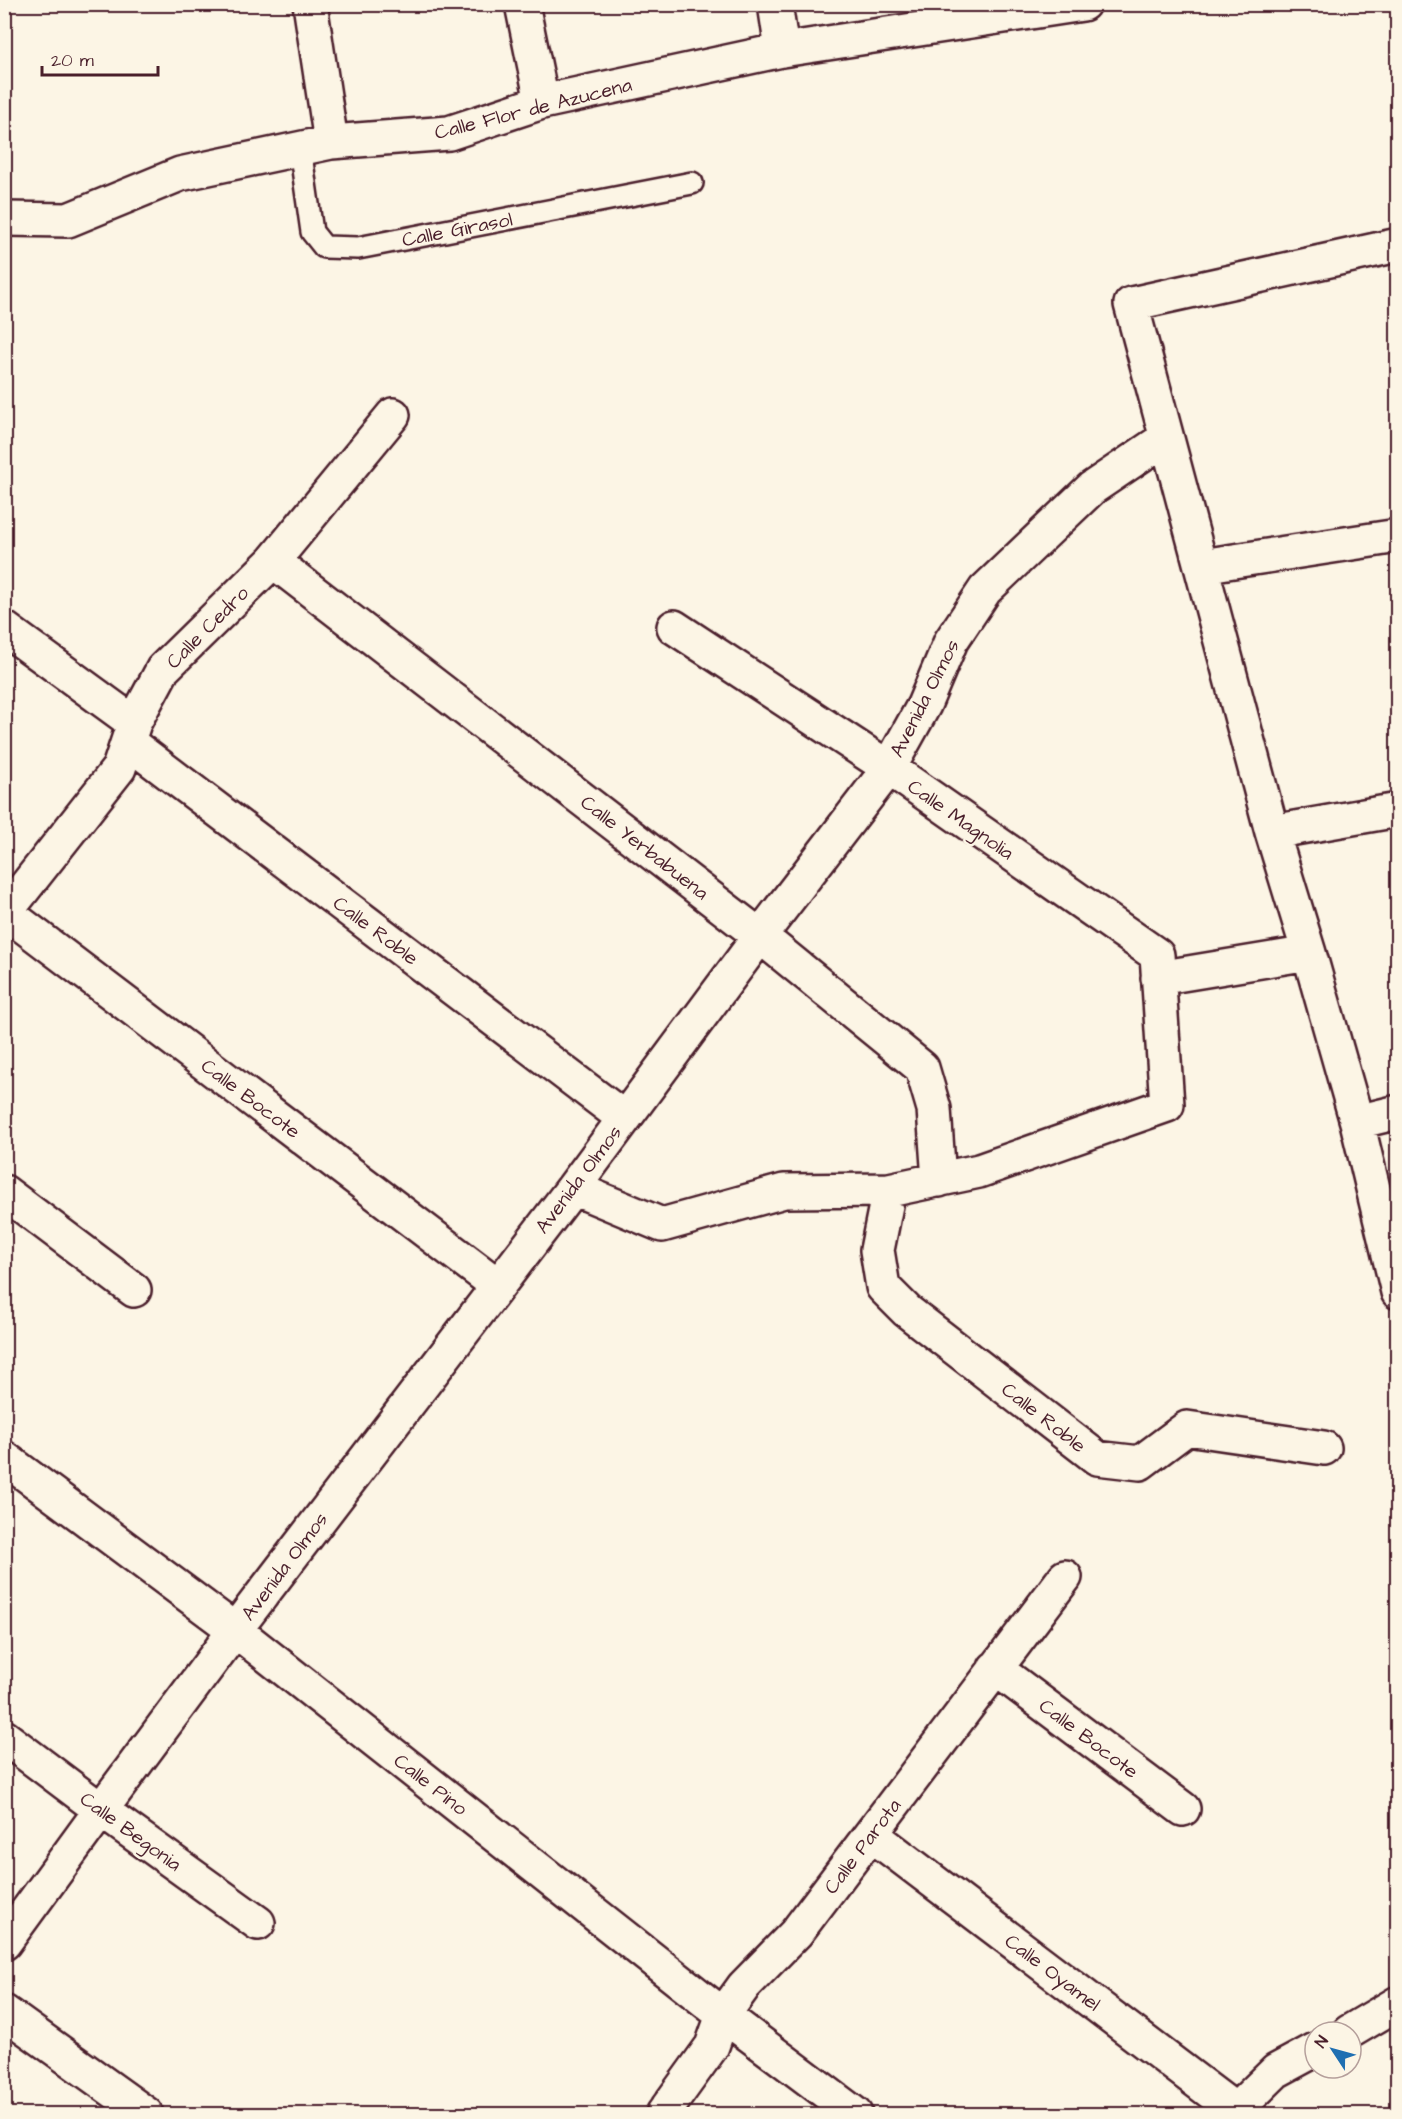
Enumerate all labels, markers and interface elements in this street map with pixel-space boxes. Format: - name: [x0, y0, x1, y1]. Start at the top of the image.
- scale bar: [42, 39, 158, 77]
- text: 20 m: [51, 48, 94, 73]
- street label: Calle Flor de Azucena: [432, 71, 635, 147]
- street label: Calle Girasol: [400, 206, 515, 254]
- street label: Calle Cedro: [160, 580, 255, 675]
- street label: Avenida Olmos: [883, 635, 967, 762]
- street label: Calle Magnolia: [901, 773, 1019, 868]
- street label: Calle Yerbabuena: [574, 789, 714, 907]
- street label: Calle Roble: [327, 889, 424, 972]
- street label: Calle Bocote: [195, 1052, 306, 1146]
- street label: Avenida Olmos: [529, 1120, 629, 1239]
- street label: Calle Roble: [995, 1376, 1092, 1460]
- street label: Avenida Olmos: [235, 1507, 335, 1626]
- street label: Calle Bocote: [1033, 1692, 1144, 1786]
- street label: Calle Pino: [388, 1747, 473, 1822]
- street label: Calle Begonia: [73, 1785, 187, 1879]
- street label: Calle Parota: [818, 1793, 908, 1900]
- street label: Calle Oyamel: [998, 1927, 1106, 2019]
- north arrow: [1303, 2020, 1363, 2080]
- text: N: [1310, 2031, 1334, 2052]

